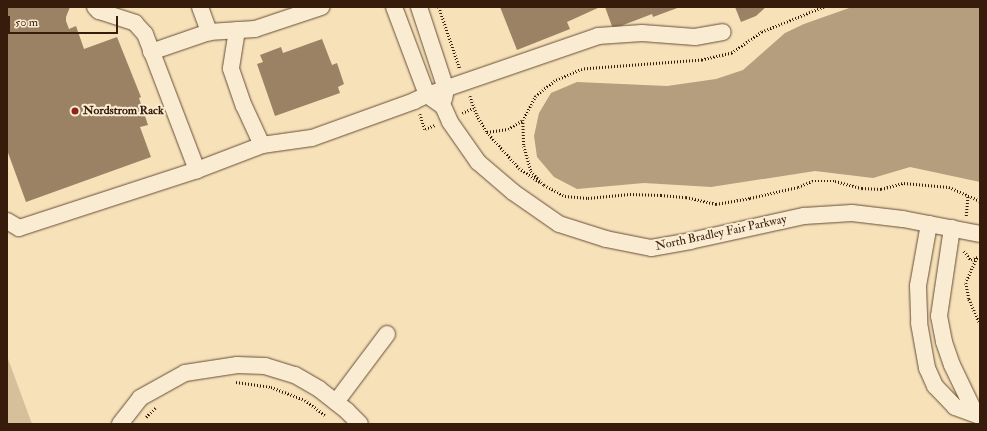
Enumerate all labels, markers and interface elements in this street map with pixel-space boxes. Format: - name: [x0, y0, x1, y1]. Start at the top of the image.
- scale bar: [10, 8, 120, 34]
- text: 50 m: [15, 15, 38, 30]
- place label: Nordstrom Rack: [83, 104, 164, 118]
- marker: Nordstrom Rack: [70, 106, 80, 116]
- street label: North Bradley Fair Parkway: [654, 212, 788, 254]

